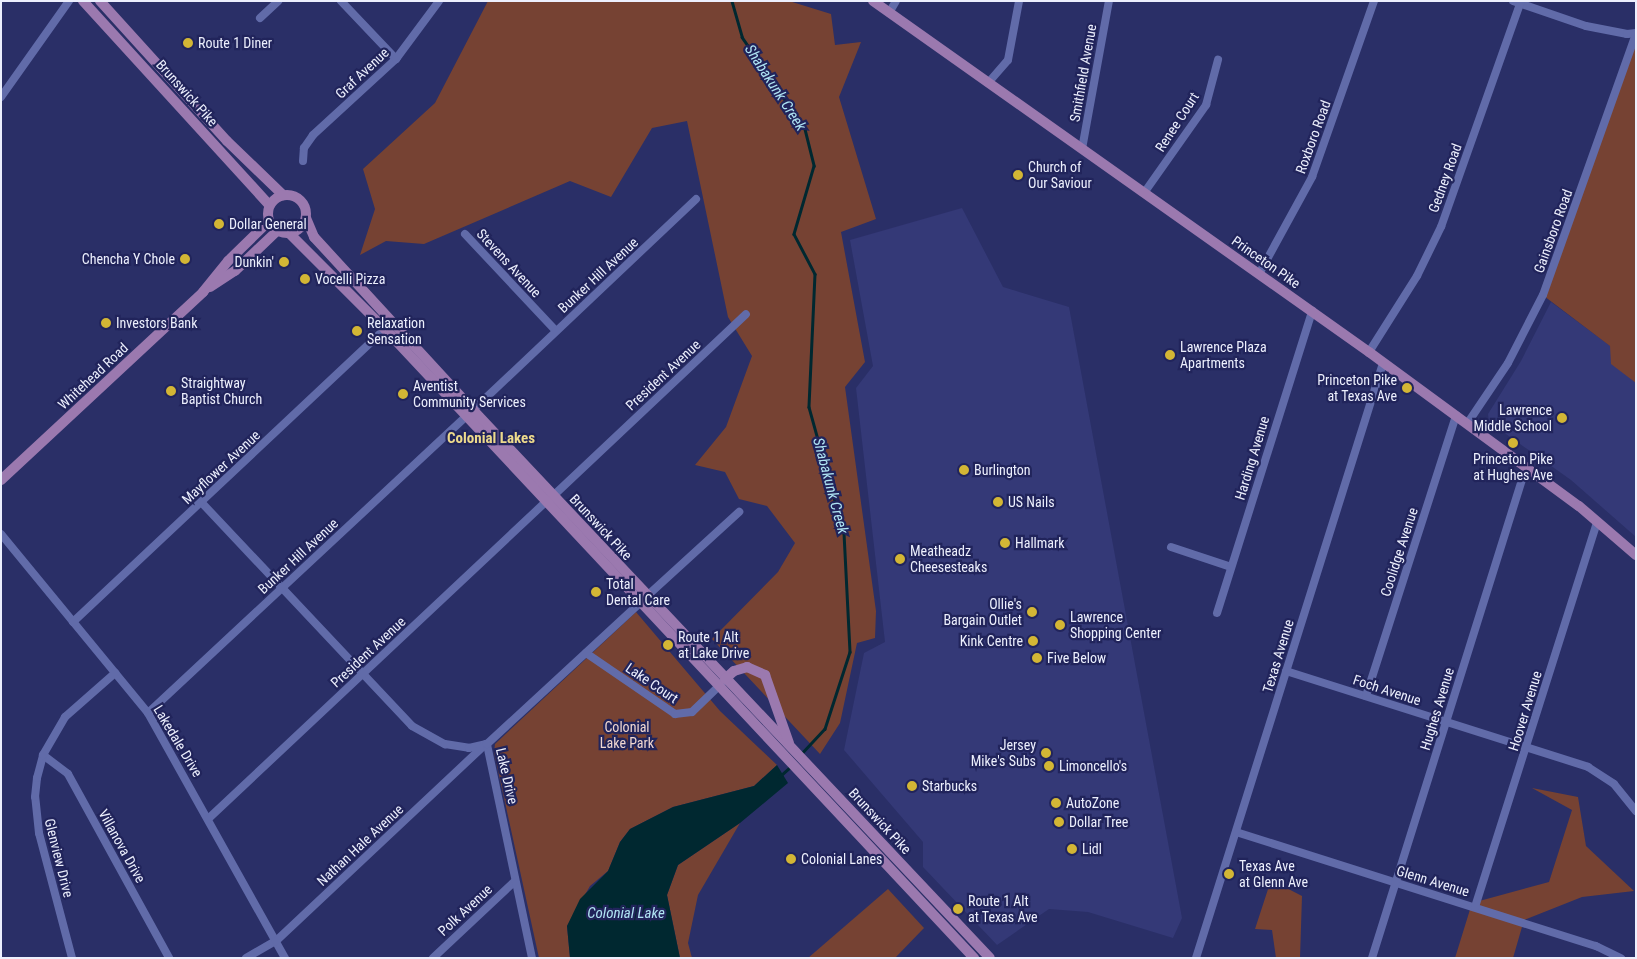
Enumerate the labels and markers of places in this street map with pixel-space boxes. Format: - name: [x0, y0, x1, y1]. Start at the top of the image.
- place label: Route 1 Diner: [198, 35, 272, 51]
- marker: Route 1 Diner: [182, 37, 194, 49]
- place label: Church of Our Saviour: [1028, 159, 1092, 192]
- marker: Church of Our Saviour: [1012, 169, 1024, 181]
- place label: Dollar General: [229, 216, 307, 232]
- marker: Dollar General: [213, 218, 225, 230]
- place label: Chencha Y Chole: [82, 251, 175, 267]
- marker: Chencha Y Chole: [179, 253, 191, 265]
- place label: Dunkin': [234, 254, 274, 270]
- marker: Dunkin': [278, 256, 290, 268]
- place label: Vocelli Pizza: [315, 271, 385, 287]
- marker: Vocelli Pizza: [299, 273, 311, 285]
- place label: Investors Bank: [116, 315, 197, 331]
- place label: Relaxation Sensation: [367, 315, 425, 348]
- marker: Investors Bank: [100, 317, 112, 329]
- marker: Relaxation Sensation: [351, 325, 363, 337]
- place label: Lawrence Plaza Apartments: [1180, 339, 1267, 372]
- marker: Lawrence Plaza Apartments: [1164, 349, 1176, 361]
- place label: Princeton Pike at Texas Ave: [1317, 372, 1397, 404]
- place label: Straightway Baptist Church: [181, 375, 262, 408]
- place label: Aventist Community Services: [413, 378, 526, 411]
- marker: Princeton Pike at Texas Ave: [1401, 382, 1413, 394]
- marker: Straightway Baptist Church: [165, 385, 177, 397]
- marker: Aventist Community Services: [397, 388, 409, 400]
- place label: Lawrence Middle School: [1474, 402, 1552, 434]
- marker: Lawrence Middle School: [1556, 412, 1568, 424]
- marker: Princeton Pike at Hughes Ave: [1507, 437, 1519, 449]
- place label: Princeton Pike at Hughes Ave: [1473, 451, 1553, 484]
- place label: Burlington: [974, 462, 1031, 478]
- marker: Burlington: [958, 464, 970, 476]
- place label: US Nails: [1008, 494, 1055, 510]
- marker: US Nails: [992, 496, 1004, 508]
- place label: Hallmark: [1015, 535, 1065, 551]
- marker: Hallmark: [999, 537, 1011, 549]
- place label: Meatheadz Cheesesteaks: [910, 543, 987, 576]
- marker: Meatheadz Cheesesteaks: [894, 553, 906, 565]
- place label: Total Dental Care: [606, 576, 670, 608]
- marker: Total Dental Care: [590, 586, 602, 598]
- place label: Ollie's Bargain Outlet: [943, 596, 1022, 628]
- marker: Ollie's Bargain Outlet: [1026, 606, 1038, 618]
- place label: Lawrence Shopping Center: [1070, 609, 1161, 642]
- marker: Lawrence Shopping Center: [1054, 619, 1066, 631]
- place label: Route 1 Alt at Lake Drive: [678, 629, 749, 662]
- place label: Kink Centre: [960, 633, 1023, 649]
- marker: Kink Centre: [1027, 635, 1039, 647]
- marker: Route 1 Alt at Lake Drive: [662, 639, 674, 651]
- place label: Five Below: [1047, 650, 1106, 666]
- marker: Five Below: [1031, 652, 1043, 664]
- place label: Jersey Mike's Subs: [971, 737, 1036, 770]
- marker: Jersey Mike's Subs: [1040, 747, 1052, 759]
- place label: Limoncello's: [1059, 758, 1127, 774]
- marker: Limoncello's: [1043, 760, 1055, 772]
- place label: Starbucks: [922, 778, 977, 794]
- marker: Starbucks: [906, 780, 918, 792]
- place label: AutoZone: [1066, 795, 1119, 811]
- marker: AutoZone: [1050, 797, 1062, 809]
- place label: Dollar Tree: [1069, 814, 1129, 830]
- marker: Dollar Tree: [1053, 816, 1065, 828]
- place label: Lidl: [1082, 841, 1102, 857]
- marker: Lidl: [1066, 843, 1078, 855]
- place label: Colonial Lanes: [801, 851, 882, 867]
- marker: Colonial Lanes: [785, 853, 797, 865]
- place label: Texas Ave at Glenn Ave: [1239, 858, 1308, 890]
- marker: Texas Ave at Glenn Ave: [1223, 868, 1235, 880]
- place label: Route 1 Alt at Texas Ave: [968, 893, 1038, 926]
- marker: Route 1 Alt at Texas Ave: [952, 903, 964, 915]

